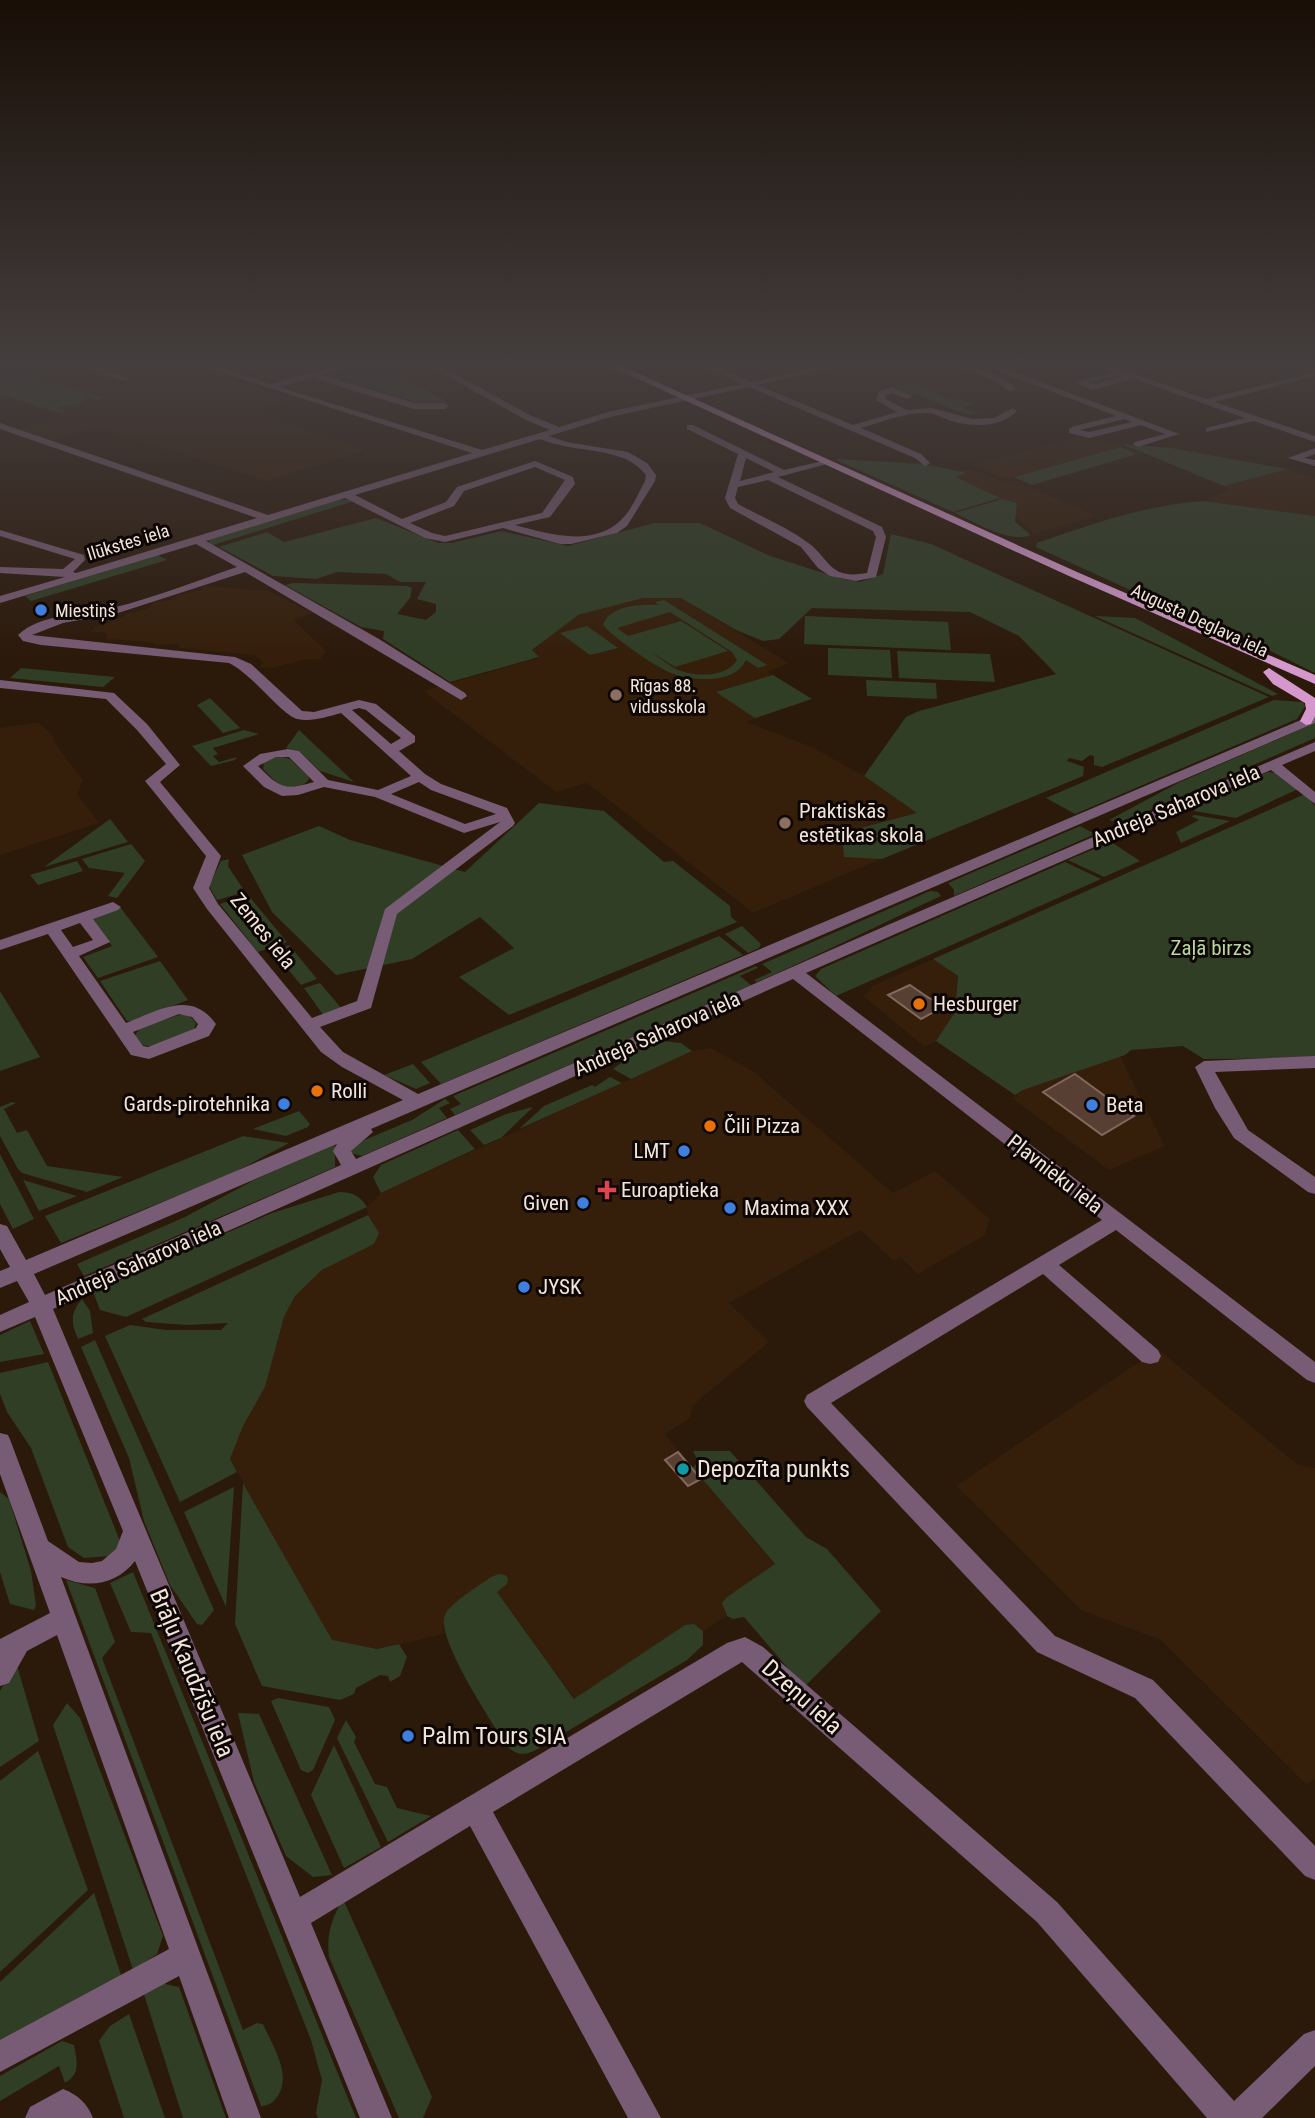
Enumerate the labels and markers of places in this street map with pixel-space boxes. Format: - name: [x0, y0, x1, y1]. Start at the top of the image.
- place label: Miestiņš: [55, 600, 116, 622]
- marker: Miestiņš: [33, 602, 49, 618]
- place label: Rīgas 88. vidusskola: [630, 675, 706, 717]
- marker: Rīgas 88. vidusskola: [608, 687, 624, 703]
- place label: Praktiskās estētikas skola: [799, 799, 924, 847]
- marker: Praktiskās estētikas skola: [777, 815, 793, 831]
- place label: Hesburger: [933, 992, 1019, 1016]
- marker: Hesburger: [911, 996, 927, 1012]
- place label: Rolli: [331, 1079, 367, 1103]
- marker: Rolli: [309, 1083, 325, 1099]
- place label: Gards-pirotehnika: [124, 1092, 270, 1116]
- place label: Beta: [1106, 1093, 1144, 1117]
- marker: Gards-pirotehnika: [276, 1096, 292, 1112]
- marker: Beta: [1084, 1097, 1100, 1113]
- place label: Čili Pizza: [724, 1114, 800, 1138]
- marker: Čili Pizza: [702, 1118, 718, 1134]
- place label: LMT: [634, 1139, 670, 1163]
- marker: LMT: [676, 1143, 692, 1159]
- place label: Euroaptieka: [621, 1178, 719, 1202]
- marker: Euroaptieka: [599, 1182, 615, 1198]
- place label: Given: [523, 1191, 569, 1215]
- marker: Given: [575, 1195, 591, 1211]
- place label: Maxima XXX: [744, 1196, 849, 1220]
- marker: Maxima XXX: [722, 1200, 738, 1216]
- place label: JYSK: [538, 1275, 582, 1299]
- marker: JYSK: [516, 1279, 532, 1295]
- place label: Depozīta punkts: [697, 1455, 850, 1483]
- marker: Depozīta punkts: [675, 1461, 691, 1477]
- place label: Palm Tours SIA: [422, 1722, 567, 1750]
- marker: Palm Tours SIA: [400, 1728, 416, 1744]

